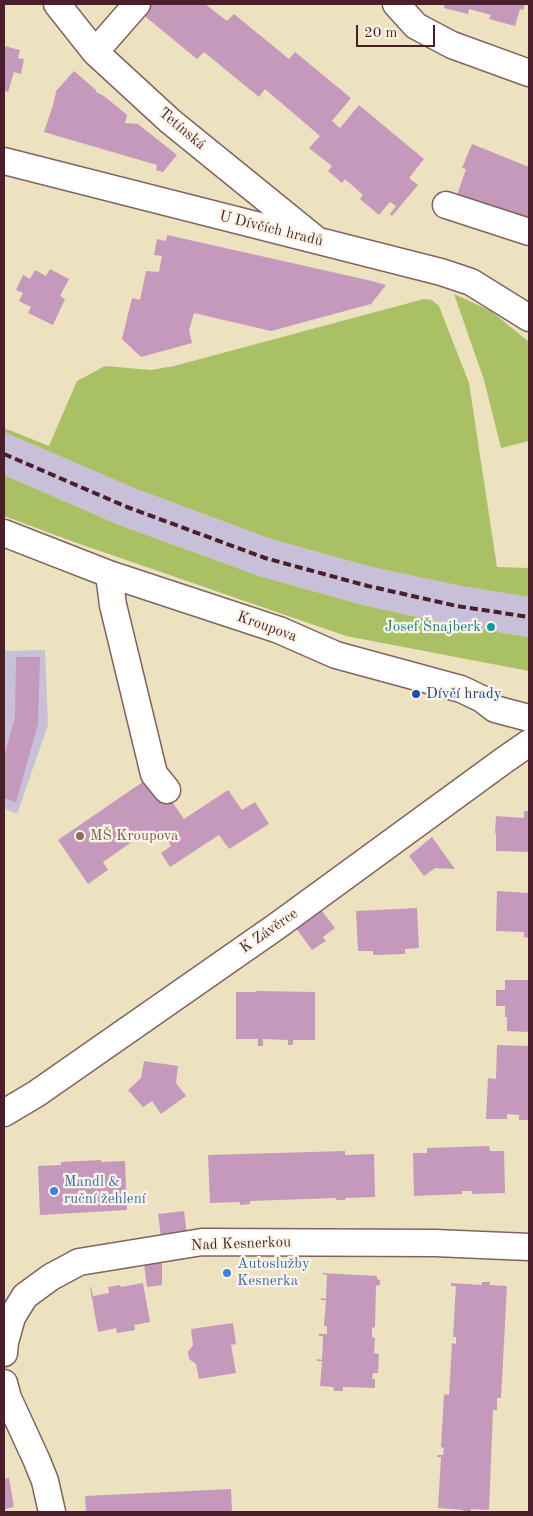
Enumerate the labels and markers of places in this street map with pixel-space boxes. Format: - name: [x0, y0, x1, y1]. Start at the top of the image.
- place label: Josef Šnajberk: [385, 618, 481, 636]
- marker: Josef Šnajberk: [485, 621, 497, 633]
- place label: Dívčí hrady: [426, 685, 502, 703]
- marker: Dívčí hrady: [410, 688, 422, 700]
- place label: MŠ Kroupova: [90, 827, 178, 845]
- marker: MŠ Kroupova: [74, 830, 86, 842]
- place label: Mandl & ruční žehlení: [64, 1173, 146, 1208]
- marker: Mandl & ruční žehlení: [48, 1185, 60, 1197]
- place label: Autoslužby Kesnerka: [237, 1255, 310, 1290]
- marker: Autoslužby Kesnerka: [221, 1267, 233, 1279]

